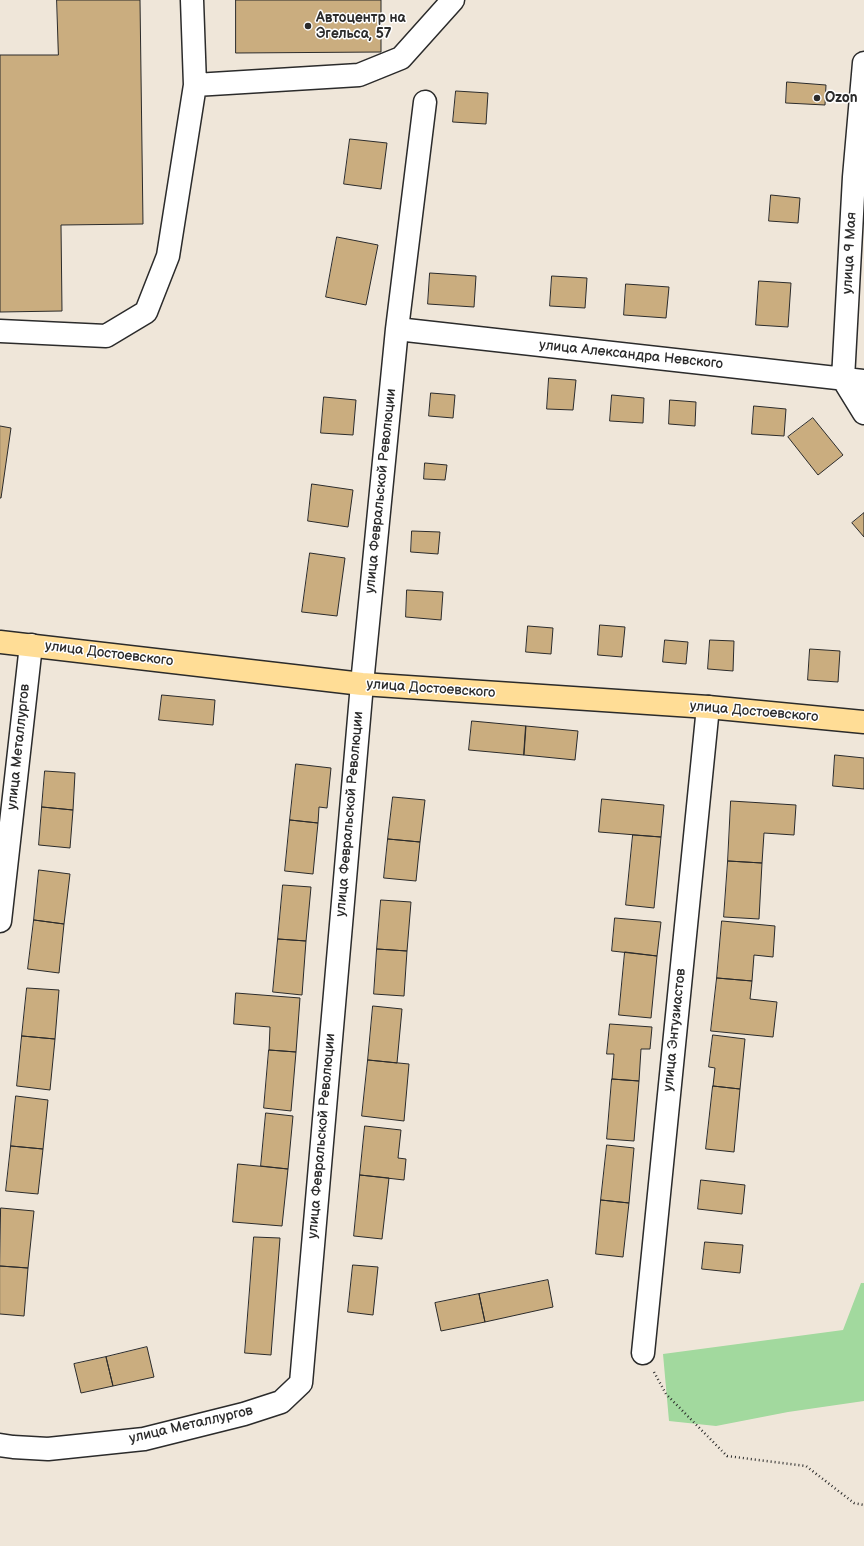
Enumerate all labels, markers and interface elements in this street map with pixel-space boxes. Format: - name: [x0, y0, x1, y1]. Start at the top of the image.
- place label: Автоцентр на Эгельса, 57: [316, 10, 406, 42]
- marker: Автоцентр на Эгельса, 57: [303, 21, 313, 31]
- place label: Ozon: [825, 90, 858, 106]
- marker: Ozon: [812, 93, 822, 103]
- street label: улица 9 Мая: [839, 212, 861, 294]
- street label: улица Александра Невского: [538, 337, 724, 373]
- street label: улица Февральской Революции: [362, 388, 400, 594]
- street label: улица Достоевского: [44, 638, 174, 670]
- street label: улица Достоевского: [366, 676, 496, 702]
- street label: улица Металлургов: [4, 683, 34, 811]
- street label: улица Достоевского: [689, 698, 819, 726]
- street label: улица Февральской Революции: [333, 711, 367, 917]
- street label: улица Энтузиастов: [660, 968, 690, 1092]
- street label: улица Февральской Революции: [305, 1033, 339, 1239]
- street label: улица Металлургов: [127, 1403, 255, 1447]

